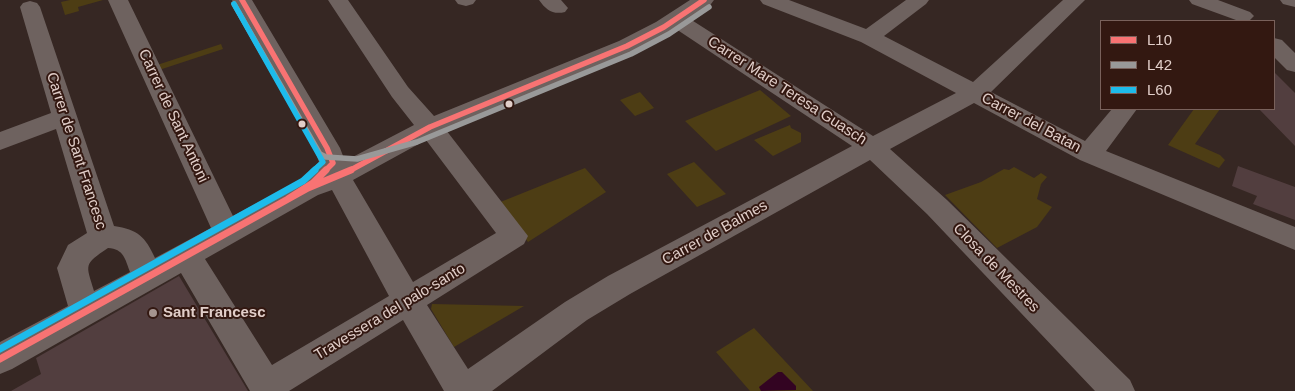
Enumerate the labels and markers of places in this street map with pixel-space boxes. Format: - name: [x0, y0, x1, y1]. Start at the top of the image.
- unlabelled marker: [504, 99, 514, 109]
- unlabelled marker: [297, 119, 307, 129]
- place label: Sant Francesc: [163, 304, 266, 322]
- marker: Sant Francesc: [147, 307, 159, 319]

